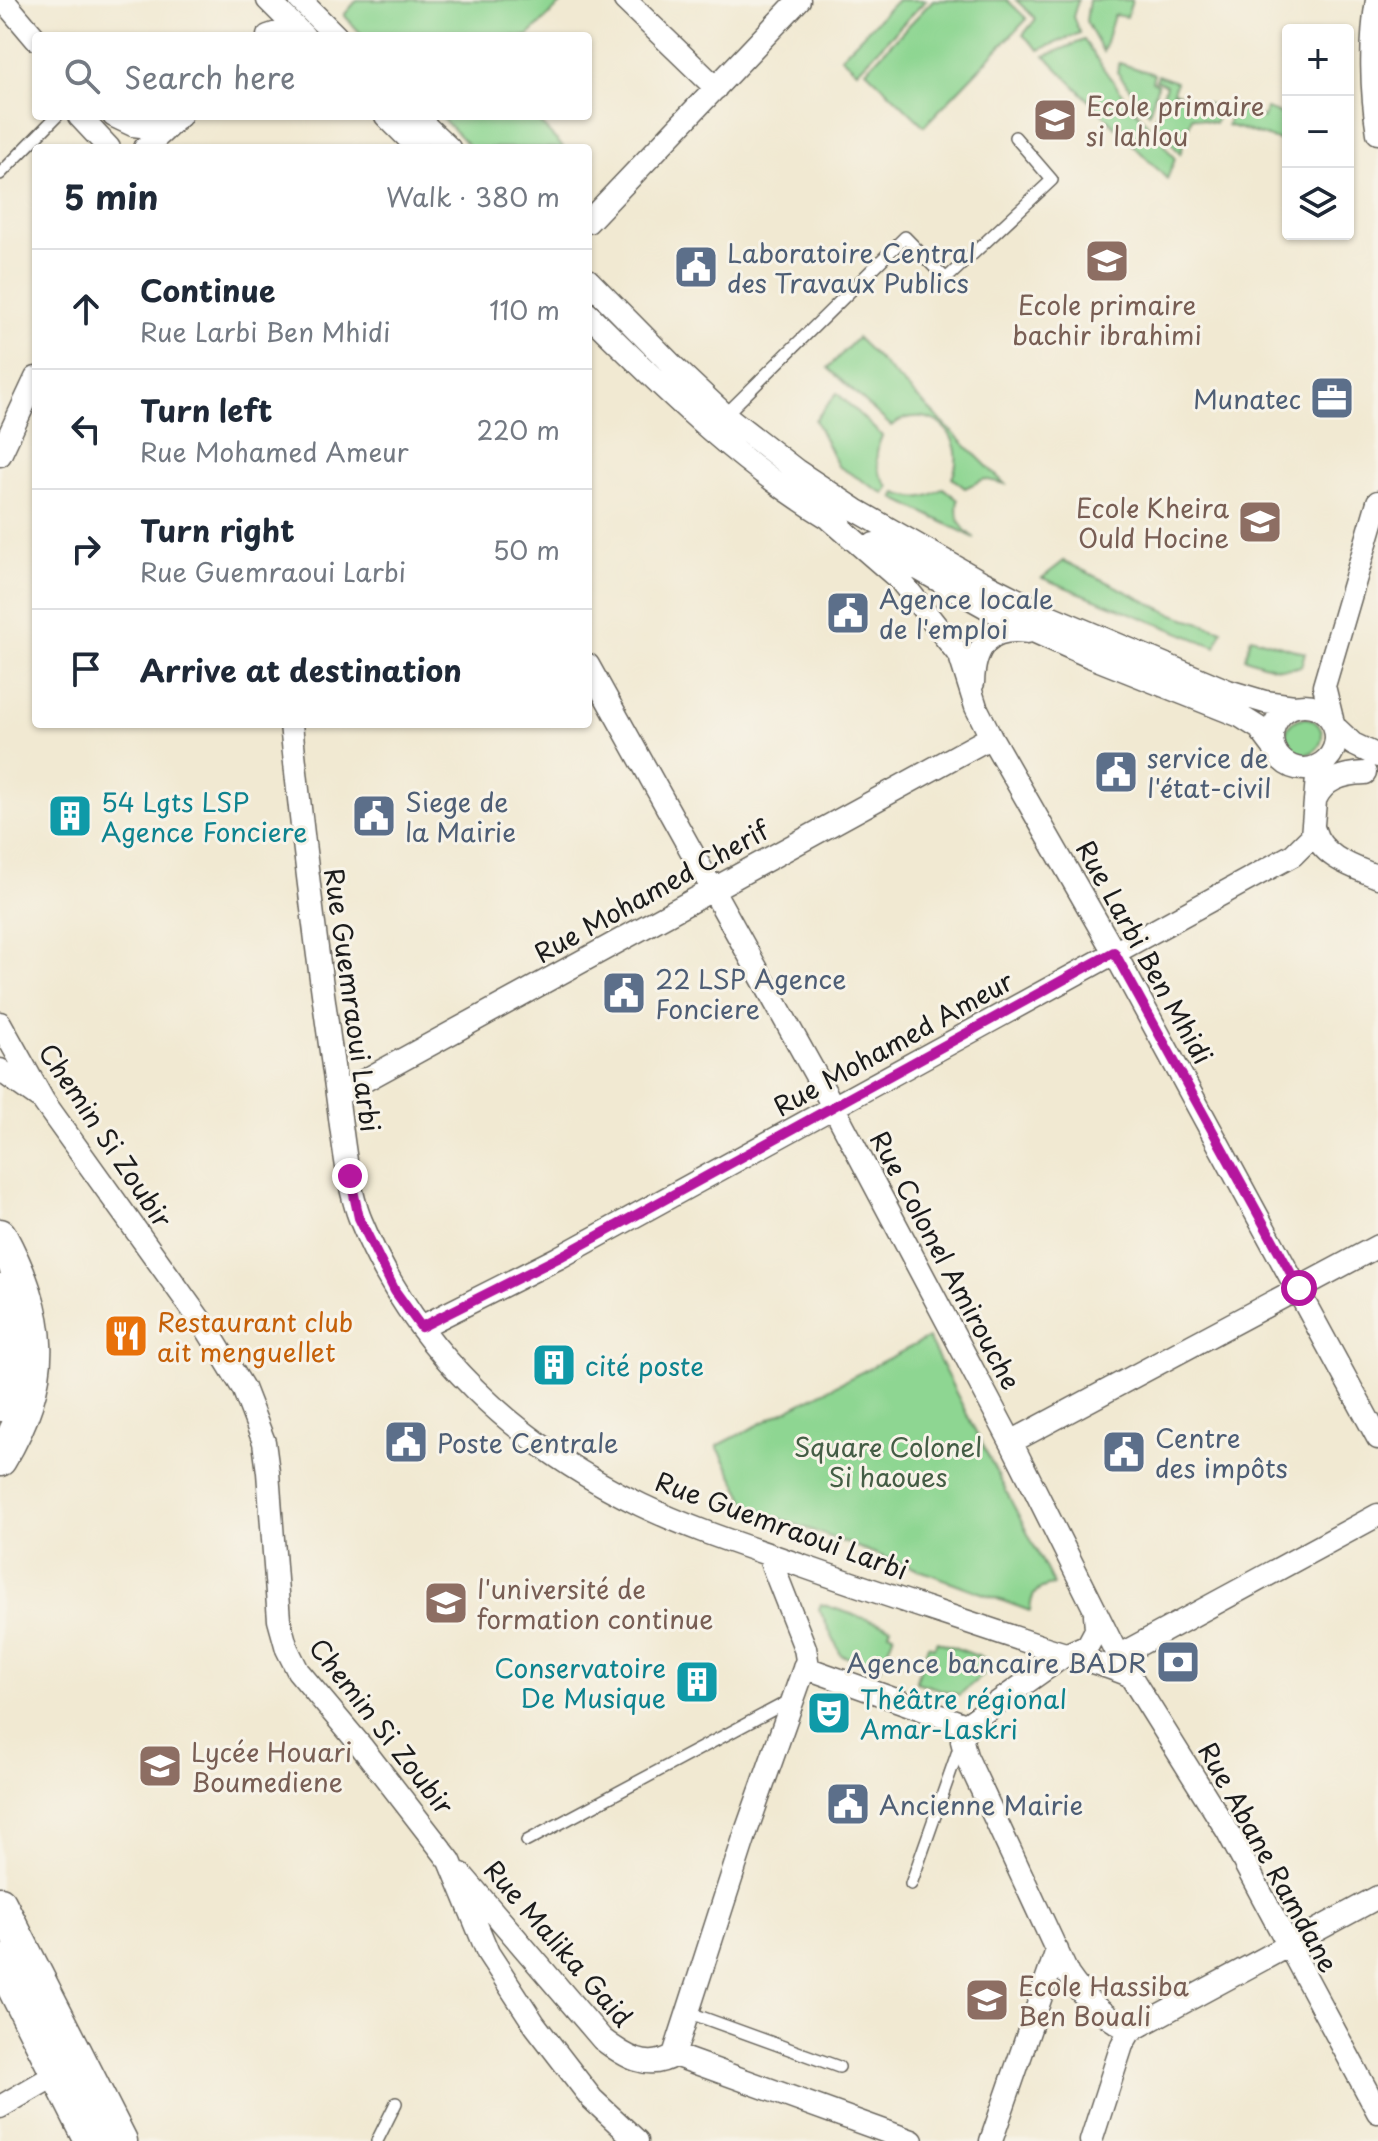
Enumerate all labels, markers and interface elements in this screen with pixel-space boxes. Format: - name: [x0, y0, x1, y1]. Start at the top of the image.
- map controls: [1282, 24, 1354, 240]
- button: +: [1282, 24, 1354, 96]
- search box: [32, 32, 592, 120]
- icon: search: [60, 54, 104, 98]
- text: Search here: [124, 54, 296, 99]
- place label: Ecole primaire si lahlou: [1086, 86, 1265, 155]
- school or university icon: Ecole primaire si lahlou: [1031, 96, 1079, 144]
- button: −: [1282, 96, 1354, 168]
- button: layers: [1282, 168, 1354, 240]
- text: 5 min: [64, 170, 158, 222]
- text: Walk · 380 m: [386, 177, 560, 216]
- place label: Laboratoire Central des Travaux Publics: [727, 233, 976, 302]
- school or university icon: Ecole primaire bachir ibrahimi: [1083, 237, 1131, 285]
- public building icon: Laboratoire Central des Travaux Publics: [672, 243, 720, 291]
- text: Continue: [140, 267, 275, 312]
- place label: Ecole primaire bachir ibrahimi: [1012, 285, 1202, 354]
- icon: ahead: [64, 287, 108, 331]
- text: 110 m: [489, 290, 560, 329]
- text: Rue Larbi Ben Mhidi: [140, 312, 390, 351]
- office icon: Munatec: [1308, 374, 1356, 422]
- place label: Munatec: [1193, 379, 1301, 418]
- text: Turn left: [140, 387, 272, 432]
- icon: left: [64, 407, 108, 451]
- text: 220 m: [476, 410, 560, 449]
- text: Rue Mohamed Ameur: [140, 432, 409, 471]
- place label: Ecole Kheira Ould Hocine: [1076, 488, 1230, 557]
- school or university icon: Ecole Kheira Ould Hocine: [1236, 498, 1284, 546]
- text: Turn right: [140, 507, 295, 552]
- icon: right: [64, 527, 108, 571]
- text: 50 m: [493, 530, 560, 569]
- text: Rue Guemraoui Larbi: [140, 552, 406, 591]
- place label: Agence locale de l'emploi: [879, 579, 1054, 648]
- public building icon: Agence locale de l'emploi: [824, 589, 872, 637]
- icon: arrive: [64, 647, 108, 691]
- text: Arrive at destination: [140, 647, 462, 692]
- place label: service de l'état-civil: [1147, 738, 1271, 807]
- public building icon: service de l'état-civil: [1092, 748, 1140, 796]
- place label: 54 Lgts LSP Agence Fonciere: [101, 782, 308, 851]
- place label: Siege de la Mairie: [405, 782, 516, 851]
- building icon: 54 Lgts LSP Agence Fonciere: [46, 792, 94, 840]
- public building icon: Siege de la Mairie: [350, 792, 398, 840]
- street label: Rue Mohamed Cherif: [527, 809, 777, 972]
- street label: Rue Larbi Ben Mhidi: [1067, 833, 1223, 1071]
- street label: Rue Guemraoui Larbi: [315, 866, 391, 1134]
- place label: 22 LSP Agence Fonciere: [655, 959, 846, 1028]
- street label: Rue Mohamed Ameur: [766, 960, 1021, 1125]
- public building icon: 22 LSP Agence Fonciere: [600, 969, 648, 1017]
- street label: Chemin Si Zoubir: [30, 1035, 182, 1235]
- street label: Rue Colonel Amirouche: [861, 1124, 1031, 1396]
- route end: [332, 1158, 368, 1194]
- route start: [1281, 1270, 1317, 1306]
- place label: Restaurant club ait menguellet: [157, 1302, 353, 1371]
- restaurant icon: Restaurant club ait menguellet: [102, 1312, 150, 1360]
- building icon: cité poste: [530, 1341, 578, 1389]
- place label: cité poste: [585, 1346, 704, 1385]
- public building icon: Poste Centrale: [382, 1418, 430, 1466]
- place label: Centre des impôts: [1155, 1418, 1288, 1487]
- place label: Poste Centrale: [437, 1423, 619, 1462]
- park label: Square Colonel Si haoues: [794, 1427, 982, 1496]
- public building icon: Centre des impôts: [1100, 1428, 1148, 1476]
- street label: Rue Guemraoui Larbi: [650, 1461, 914, 1589]
- place label: l'université de formation continue: [477, 1569, 713, 1638]
- school or university icon: l'université de formation continue: [422, 1579, 470, 1627]
- street label: Chemin Si Zoubir: [301, 1629, 464, 1823]
- bank icon: Agence bancaire BADR: [1154, 1638, 1202, 1686]
- place label: Agence bancaire BADR: [847, 1643, 1147, 1682]
- place label: Conservatoire De Musique: [494, 1648, 666, 1717]
- building icon: Conservatoire De Musique: [673, 1658, 721, 1706]
- place label: Théâtre régional Amar-Laskri: [860, 1679, 1067, 1748]
- theatre icon: Théâtre régional Amar-Laskri: [805, 1689, 853, 1737]
- place label: Lycée Houari Boumediene: [191, 1732, 352, 1801]
- street label: Rue Abane Ramdane: [1189, 1735, 1349, 1979]
- school or university icon: Lycée Houari Boumediene: [136, 1742, 184, 1790]
- public building icon: Ancienne Mairie: [824, 1780, 872, 1828]
- place label: Ancienne Mairie: [879, 1785, 1083, 1824]
- street label: Rue Malika Gaid: [476, 1851, 642, 2035]
- place label: Ecole Hassiba Ben Bouali: [1018, 1966, 1190, 2035]
- school or university icon: Ecole Hassiba Ben Bouali: [963, 1976, 1011, 2024]

